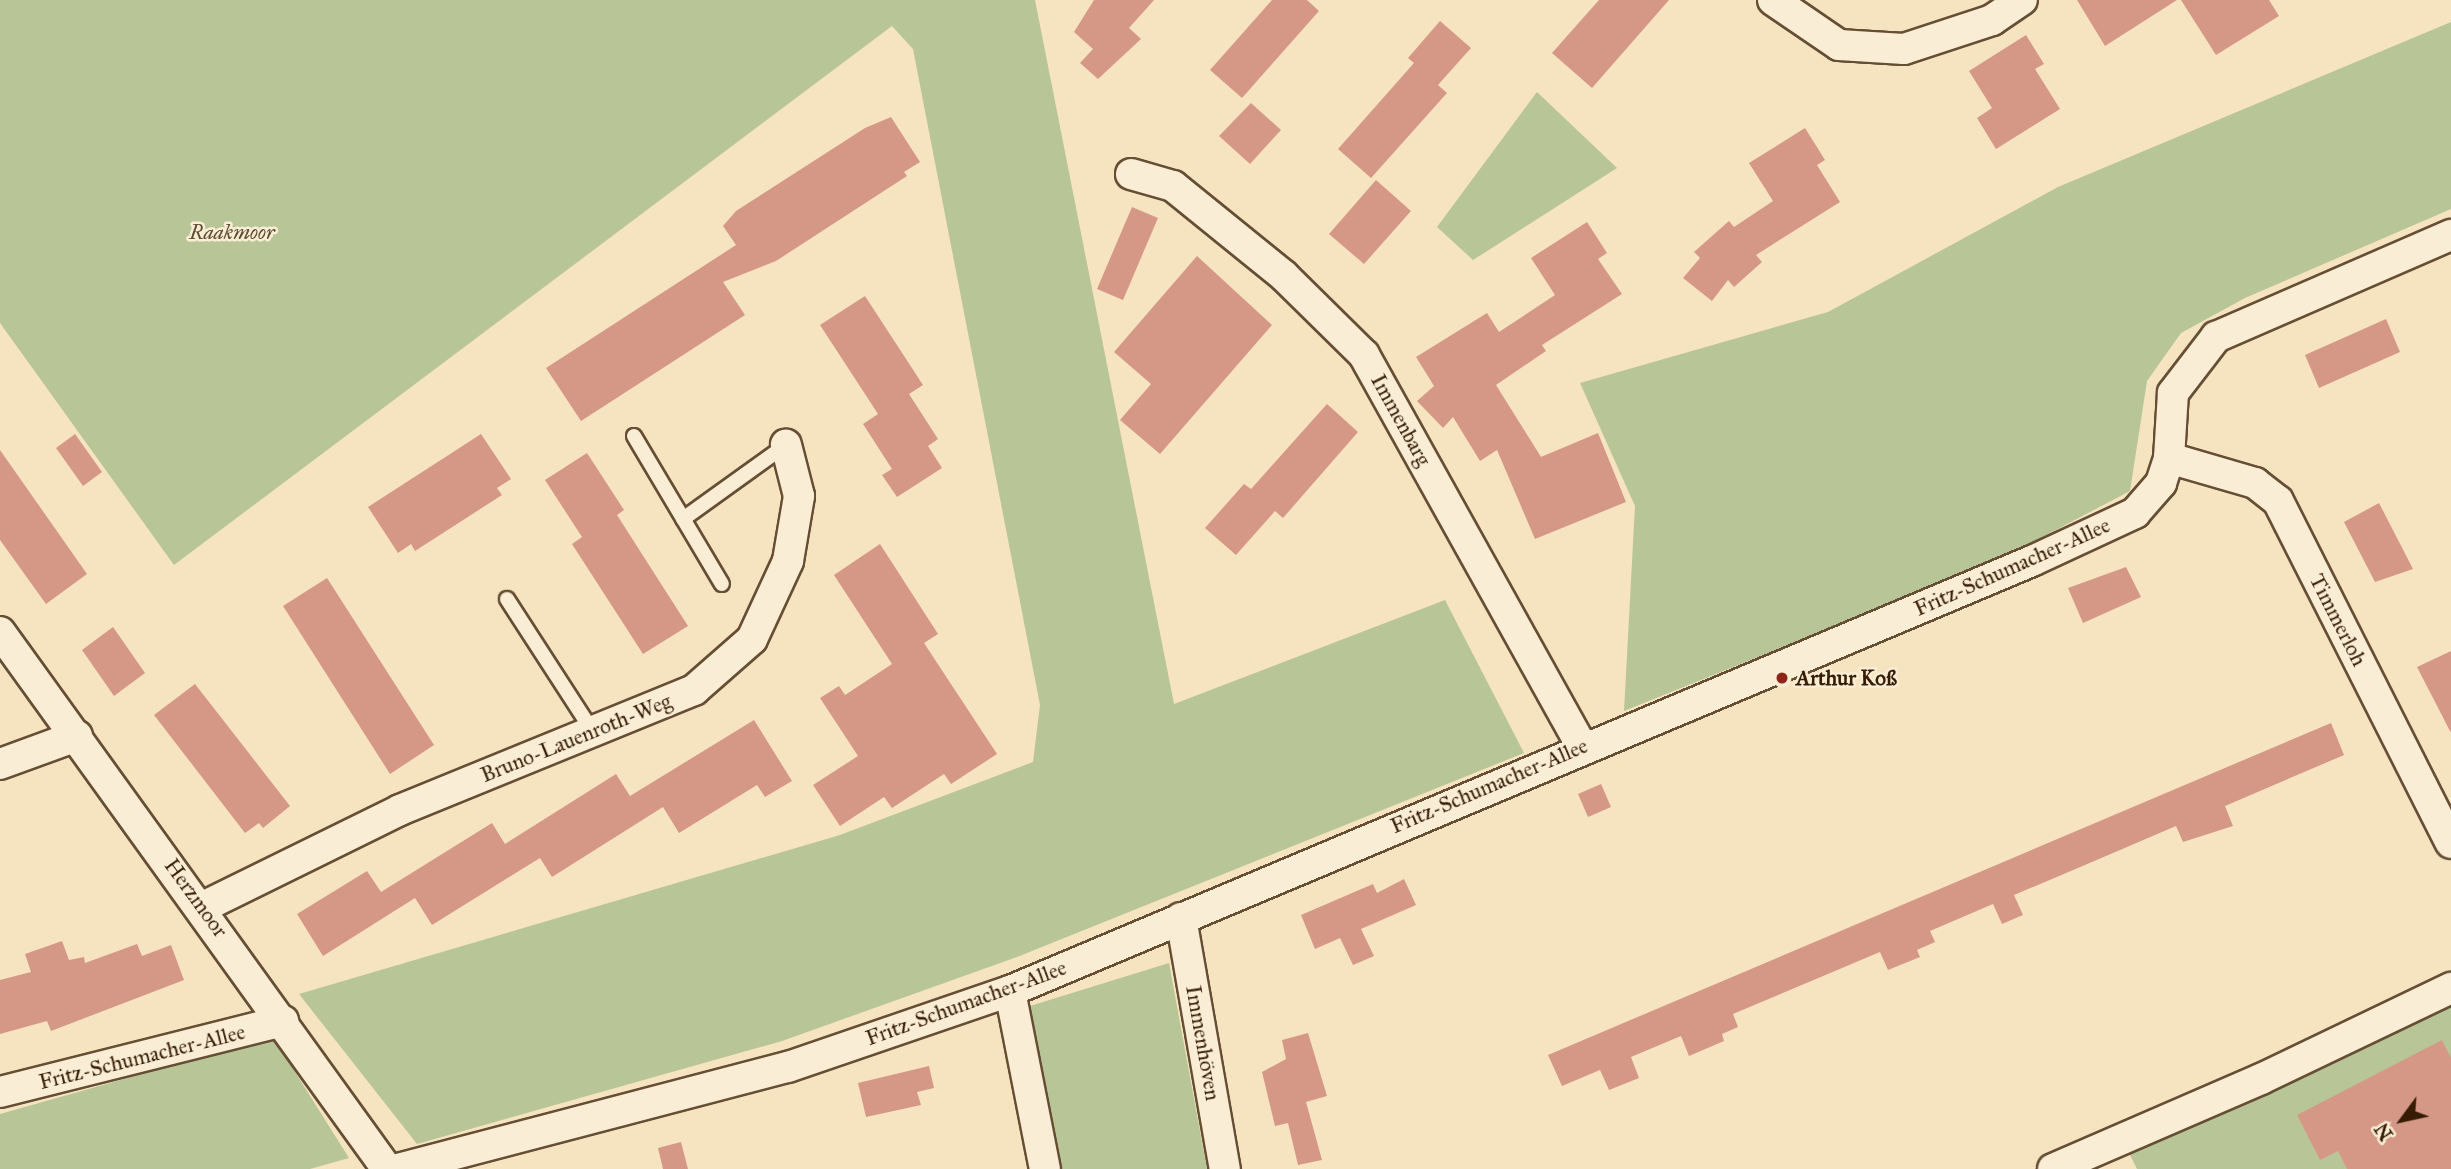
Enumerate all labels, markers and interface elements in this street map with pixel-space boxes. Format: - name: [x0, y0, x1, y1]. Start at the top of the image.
- park label: Raakmoor: [189, 219, 275, 245]
- street label: Immenbarg: [1365, 370, 1437, 470]
- street label: Fritz-Schumacher-Allee: [1910, 513, 2114, 621]
- street label: Timmerloh: [2304, 570, 2372, 670]
- place label: Arthur Koß: [1796, 665, 1897, 691]
- marker: Arthur Koß: [1774, 670, 1790, 686]
- street label: Bruno-Lauenroth-Weg: [477, 688, 675, 788]
- street label: Fritz-Schumacher-Allee: [1387, 733, 1591, 839]
- street label: Herzmoor: [159, 854, 233, 942]
- street label: Fritz-Schumacher-Allee: [862, 955, 1070, 1051]
- street label: Immenhöven: [1180, 983, 1226, 1103]
- street label: Fritz-Schumacher-Allee: [36, 1019, 248, 1095]
- north arrow: [2367, 1085, 2437, 1155]
- text: N: [2370, 1119, 2398, 1145]

